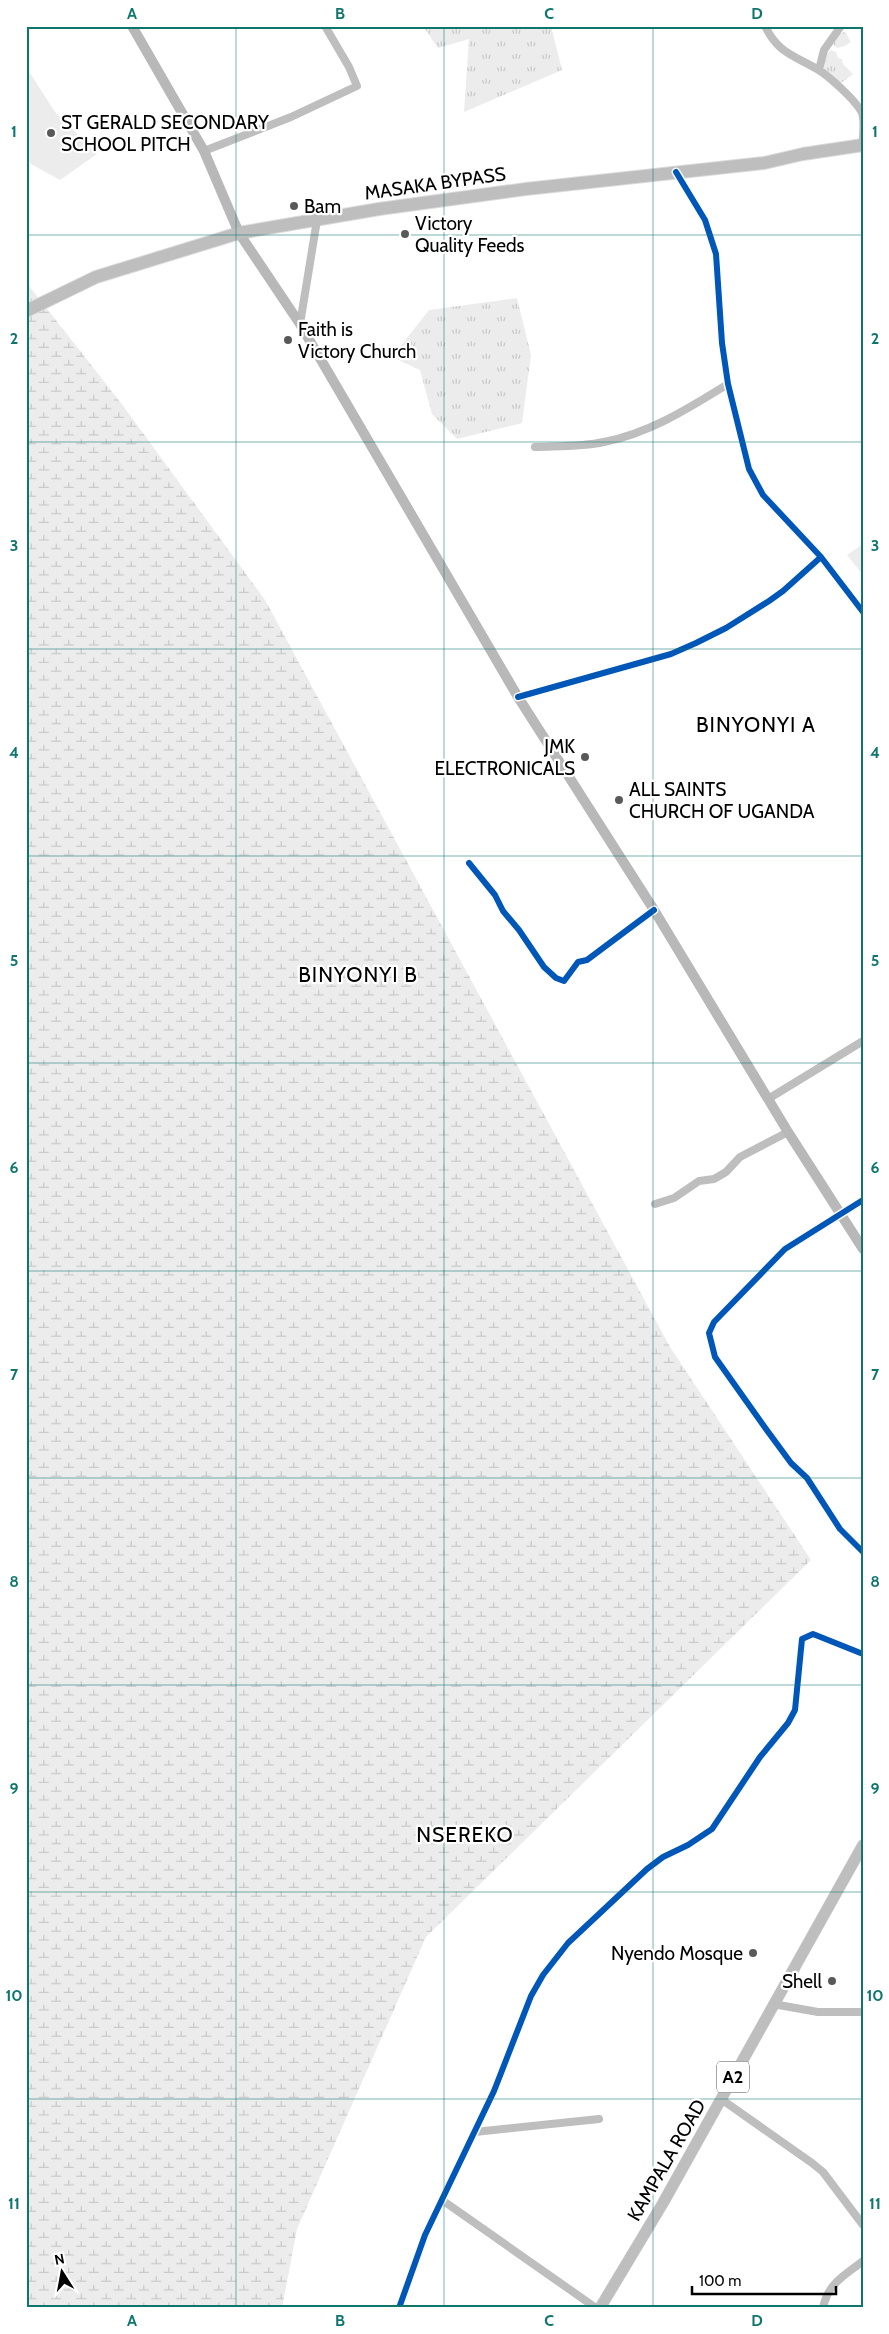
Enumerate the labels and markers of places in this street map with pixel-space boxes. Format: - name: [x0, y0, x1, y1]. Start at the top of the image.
- place label: ST GERALD SECONDARY SCHOOL PITCH: [61, 111, 269, 156]
- marker: ST GERALD SECONDARY SCHOOL PITCH: [45, 127, 57, 139]
- place label: Bam: [304, 195, 341, 218]
- marker: Bam: [288, 200, 300, 212]
- place label: Victory Quality Feeds: [415, 212, 524, 257]
- marker: Victory Quality Feeds: [399, 228, 411, 240]
- place label: Faith is Victory Church: [298, 318, 416, 363]
- marker: Faith is Victory Church: [282, 334, 294, 346]
- place label: JMK ELECTRONICALS: [434, 735, 575, 780]
- marker: JMK ELECTRONICALS: [579, 751, 591, 763]
- place label: ALL SAINTS CHURCH OF UGANDA: [629, 778, 815, 823]
- marker: ALL SAINTS CHURCH OF UGANDA: [613, 794, 625, 806]
- place label: Nyendo Mosque: [611, 1942, 743, 1965]
- marker: Nyendo Mosque: [747, 1947, 759, 1959]
- place label: Shell: [782, 1970, 823, 1993]
- marker: Shell: [826, 1975, 838, 1987]

